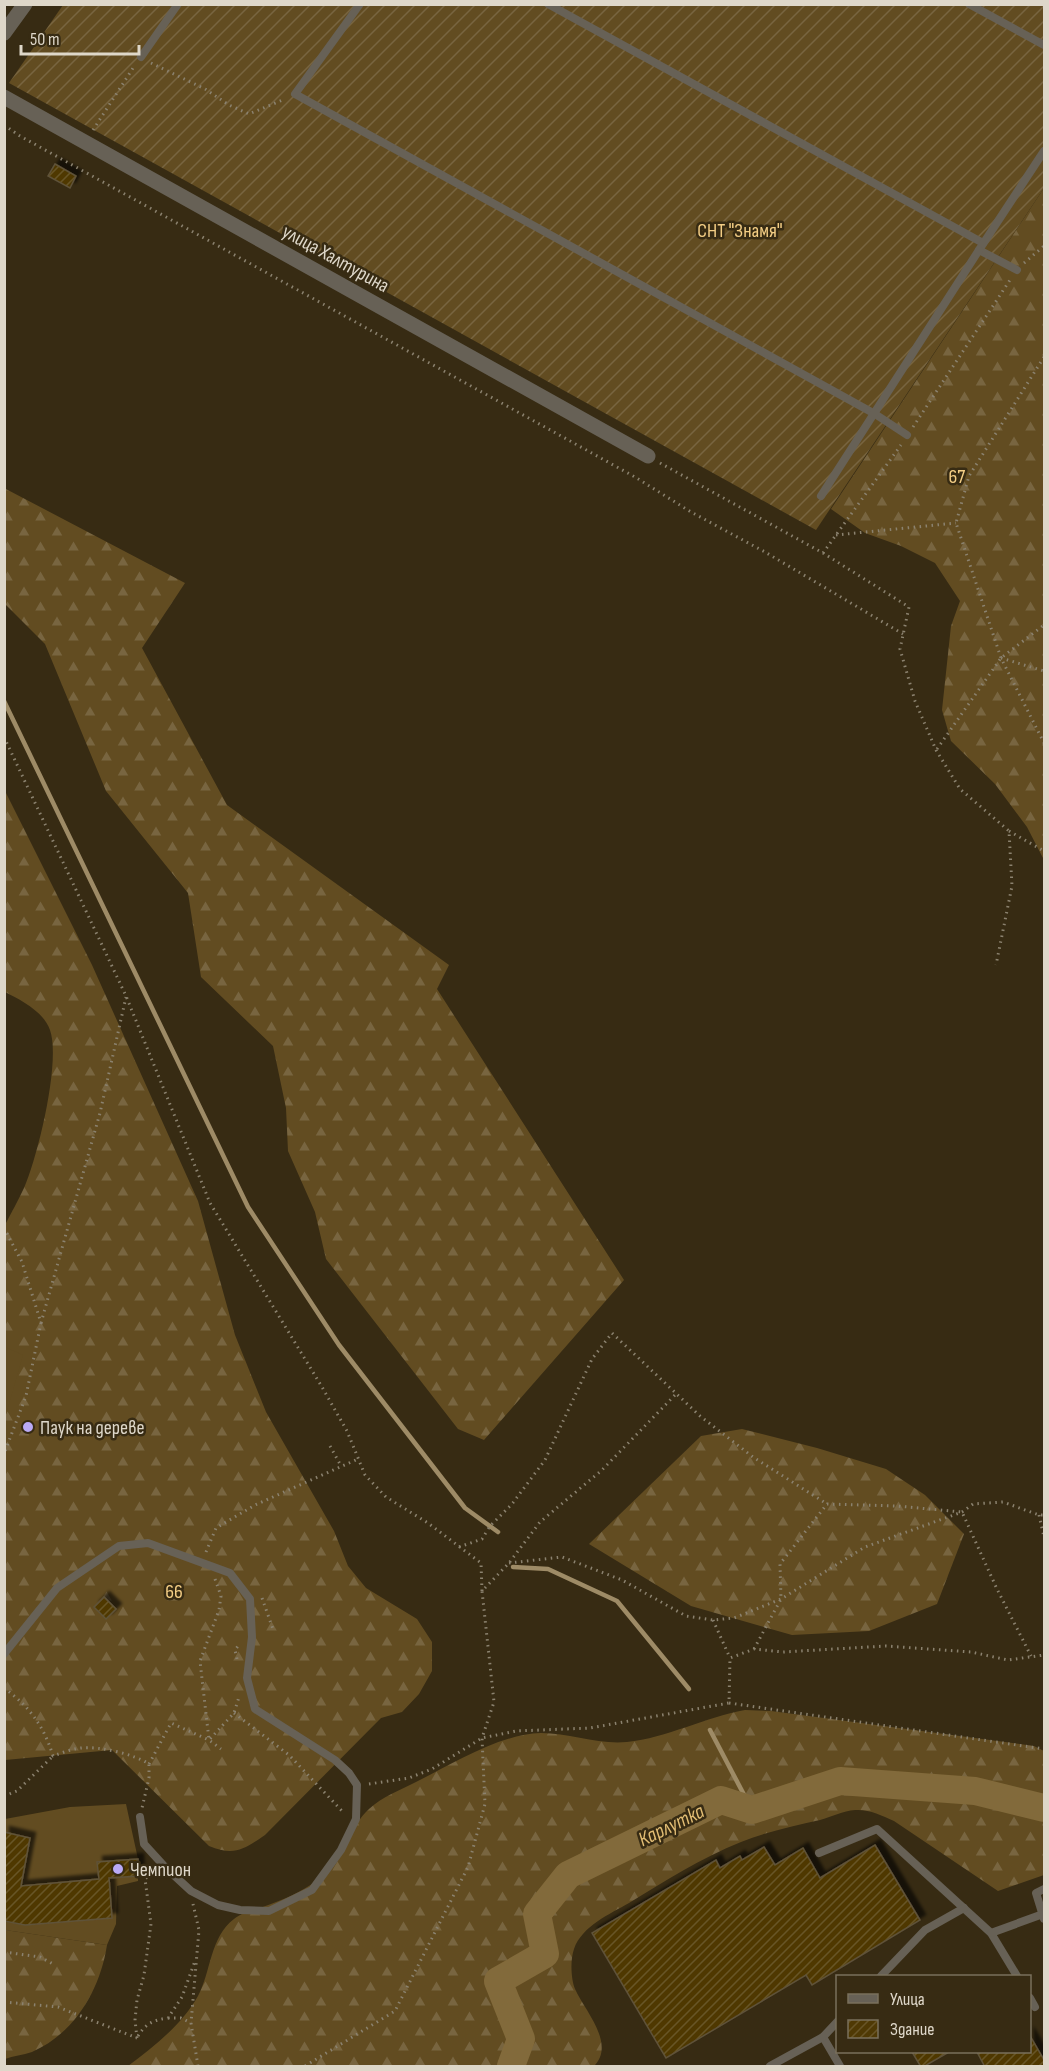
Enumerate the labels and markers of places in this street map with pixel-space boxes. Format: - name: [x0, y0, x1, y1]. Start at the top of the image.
- place label: Паук на дереве: [40, 1416, 145, 1440]
- marker: Паук на дереве: [21, 1420, 35, 1434]
- place label: Чемпион: [130, 1858, 191, 1882]
- marker: Чемпион: [111, 1862, 125, 1876]

